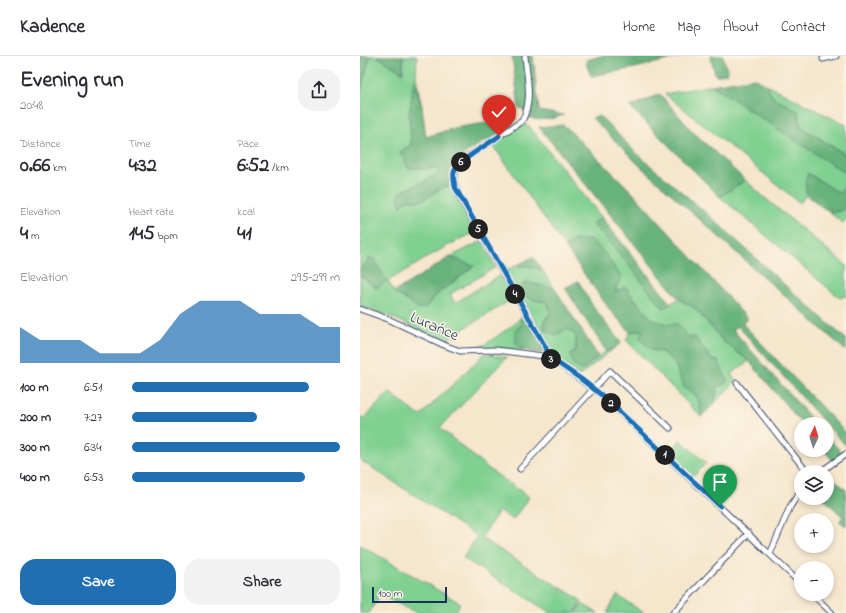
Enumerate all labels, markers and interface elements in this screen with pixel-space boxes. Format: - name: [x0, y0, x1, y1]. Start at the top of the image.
- text: Kadence: [20, 14, 85, 41]
- text: Home: [623, 17, 655, 38]
- text: Map: [677, 17, 701, 38]
- text: About: [723, 17, 759, 38]
- text: Contact: [781, 17, 826, 38]
- text: Evening run: [20, 65, 124, 97]
- button: share: [298, 69, 340, 111]
- pin: [482, 95, 516, 136]
- text: 20:48: [20, 96, 43, 115]
- icon: check: [488, 101, 510, 123]
- text: Distance: [20, 136, 61, 152]
- text: Time: [129, 136, 150, 152]
- text: Pace: [237, 136, 259, 152]
- text: 0.66: [20, 152, 50, 181]
- text: 4:32: [129, 152, 157, 181]
- text: 6:52: [237, 152, 269, 181]
- pin: 6: [451, 152, 471, 172]
- text: 6: [459, 154, 463, 170]
- text: km: [50, 160, 66, 176]
- text: /km: [269, 160, 289, 176]
- text: Elevation: [20, 204, 60, 220]
- text: Heart rate: [129, 204, 174, 220]
- text: kcal: [237, 204, 255, 220]
- pin: 5: [468, 219, 488, 239]
- text: 4: [20, 220, 28, 249]
- text: 145: [129, 220, 155, 249]
- text: 41: [237, 220, 252, 249]
- text: 5: [475, 221, 481, 237]
- text: m: [28, 228, 40, 244]
- text: bpm: [155, 228, 178, 244]
- text: Elevation: [20, 268, 68, 287]
- text: 295–299 m: [291, 268, 340, 287]
- pin: 4: [505, 284, 525, 304]
- text: 4: [513, 286, 517, 302]
- street label: Lurańce: [406, 306, 463, 348]
- pin: 3: [541, 349, 561, 369]
- text: 3: [549, 351, 553, 367]
- text: 100 m: [20, 378, 49, 397]
- text: 6:51: [84, 378, 102, 397]
- pin: 2: [601, 393, 621, 413]
- text: 2: [608, 395, 614, 411]
- text: 200 m: [20, 408, 51, 427]
- text: 7:27: [84, 408, 102, 427]
- north arrow: [794, 417, 834, 457]
- map controls: [794, 417, 834, 601]
- text: 300 m: [20, 438, 50, 457]
- text: 6:34: [84, 438, 102, 457]
- pin: 1: [655, 445, 675, 465]
- text: 1: [663, 447, 667, 463]
- pin: [703, 465, 737, 506]
- button: layers: [794, 465, 834, 505]
- text: 400 m: [20, 468, 50, 487]
- text: 6:53: [84, 468, 104, 487]
- icon: arrive: [709, 471, 731, 493]
- button: +: [794, 513, 834, 553]
- button: Save: [20, 559, 176, 605]
- button: Share: [184, 559, 340, 605]
- button: −: [794, 561, 834, 601]
- scale bar: [372, 585, 447, 604]
- text: 100 m: [378, 586, 402, 602]

